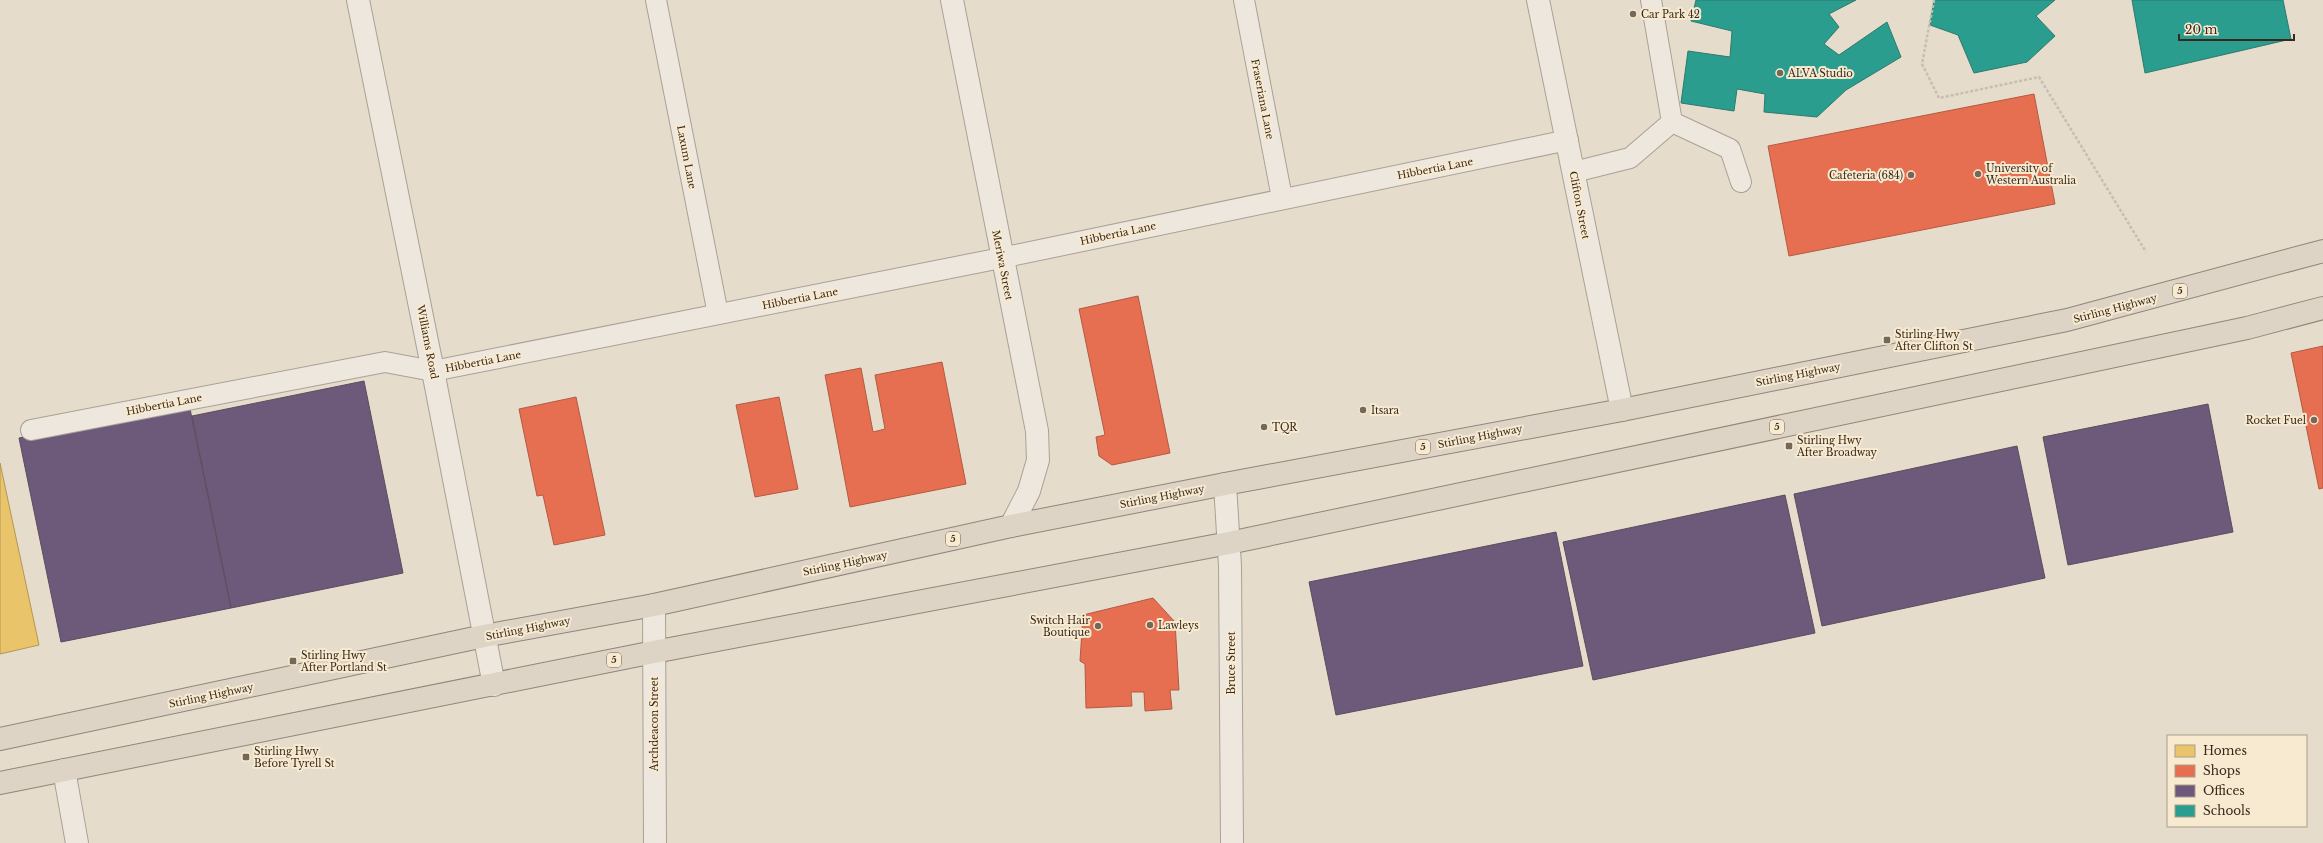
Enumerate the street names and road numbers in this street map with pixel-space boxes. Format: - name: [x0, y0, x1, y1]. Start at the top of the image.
- street label: Fraseriana Lane: [1248, 58, 1277, 141]
- street label: Laxum Lane: [674, 124, 699, 190]
- street label: Hibbertia Lane: [1396, 155, 1474, 182]
- street label: Clifton Street: [1567, 170, 1593, 240]
- street label: Hibbertia Lane: [1079, 219, 1157, 248]
- street label: Meriwa Street: [989, 229, 1016, 302]
- road number: 5: [2173, 284, 2187, 298]
- street label: Hibbertia Lane: [761, 285, 839, 312]
- street label: Stirling Highway: [2072, 291, 2159, 326]
- street label: Williams Road: [414, 303, 441, 381]
- street label: Hibbertia Lane: [444, 348, 522, 375]
- street label: Stirling Highway: [1755, 360, 1842, 389]
- street label: Hibbertia Lane: [125, 391, 203, 418]
- road number: 5: [1770, 420, 1784, 434]
- street label: Stirling Highway: [1437, 422, 1524, 451]
- road number: 5: [1416, 440, 1430, 454]
- street label: Stirling Highway: [1119, 482, 1206, 511]
- road number: 5: [946, 532, 960, 546]
- street label: Stirling Highway: [802, 548, 889, 579]
- street label: Stirling Highway: [485, 614, 572, 643]
- street label: Bruce Street: [1225, 631, 1238, 695]
- road number: 5: [607, 653, 621, 667]
- street label: Archdeacon Street: [648, 677, 661, 772]
- street label: Stirling Highway: [168, 680, 255, 711]

